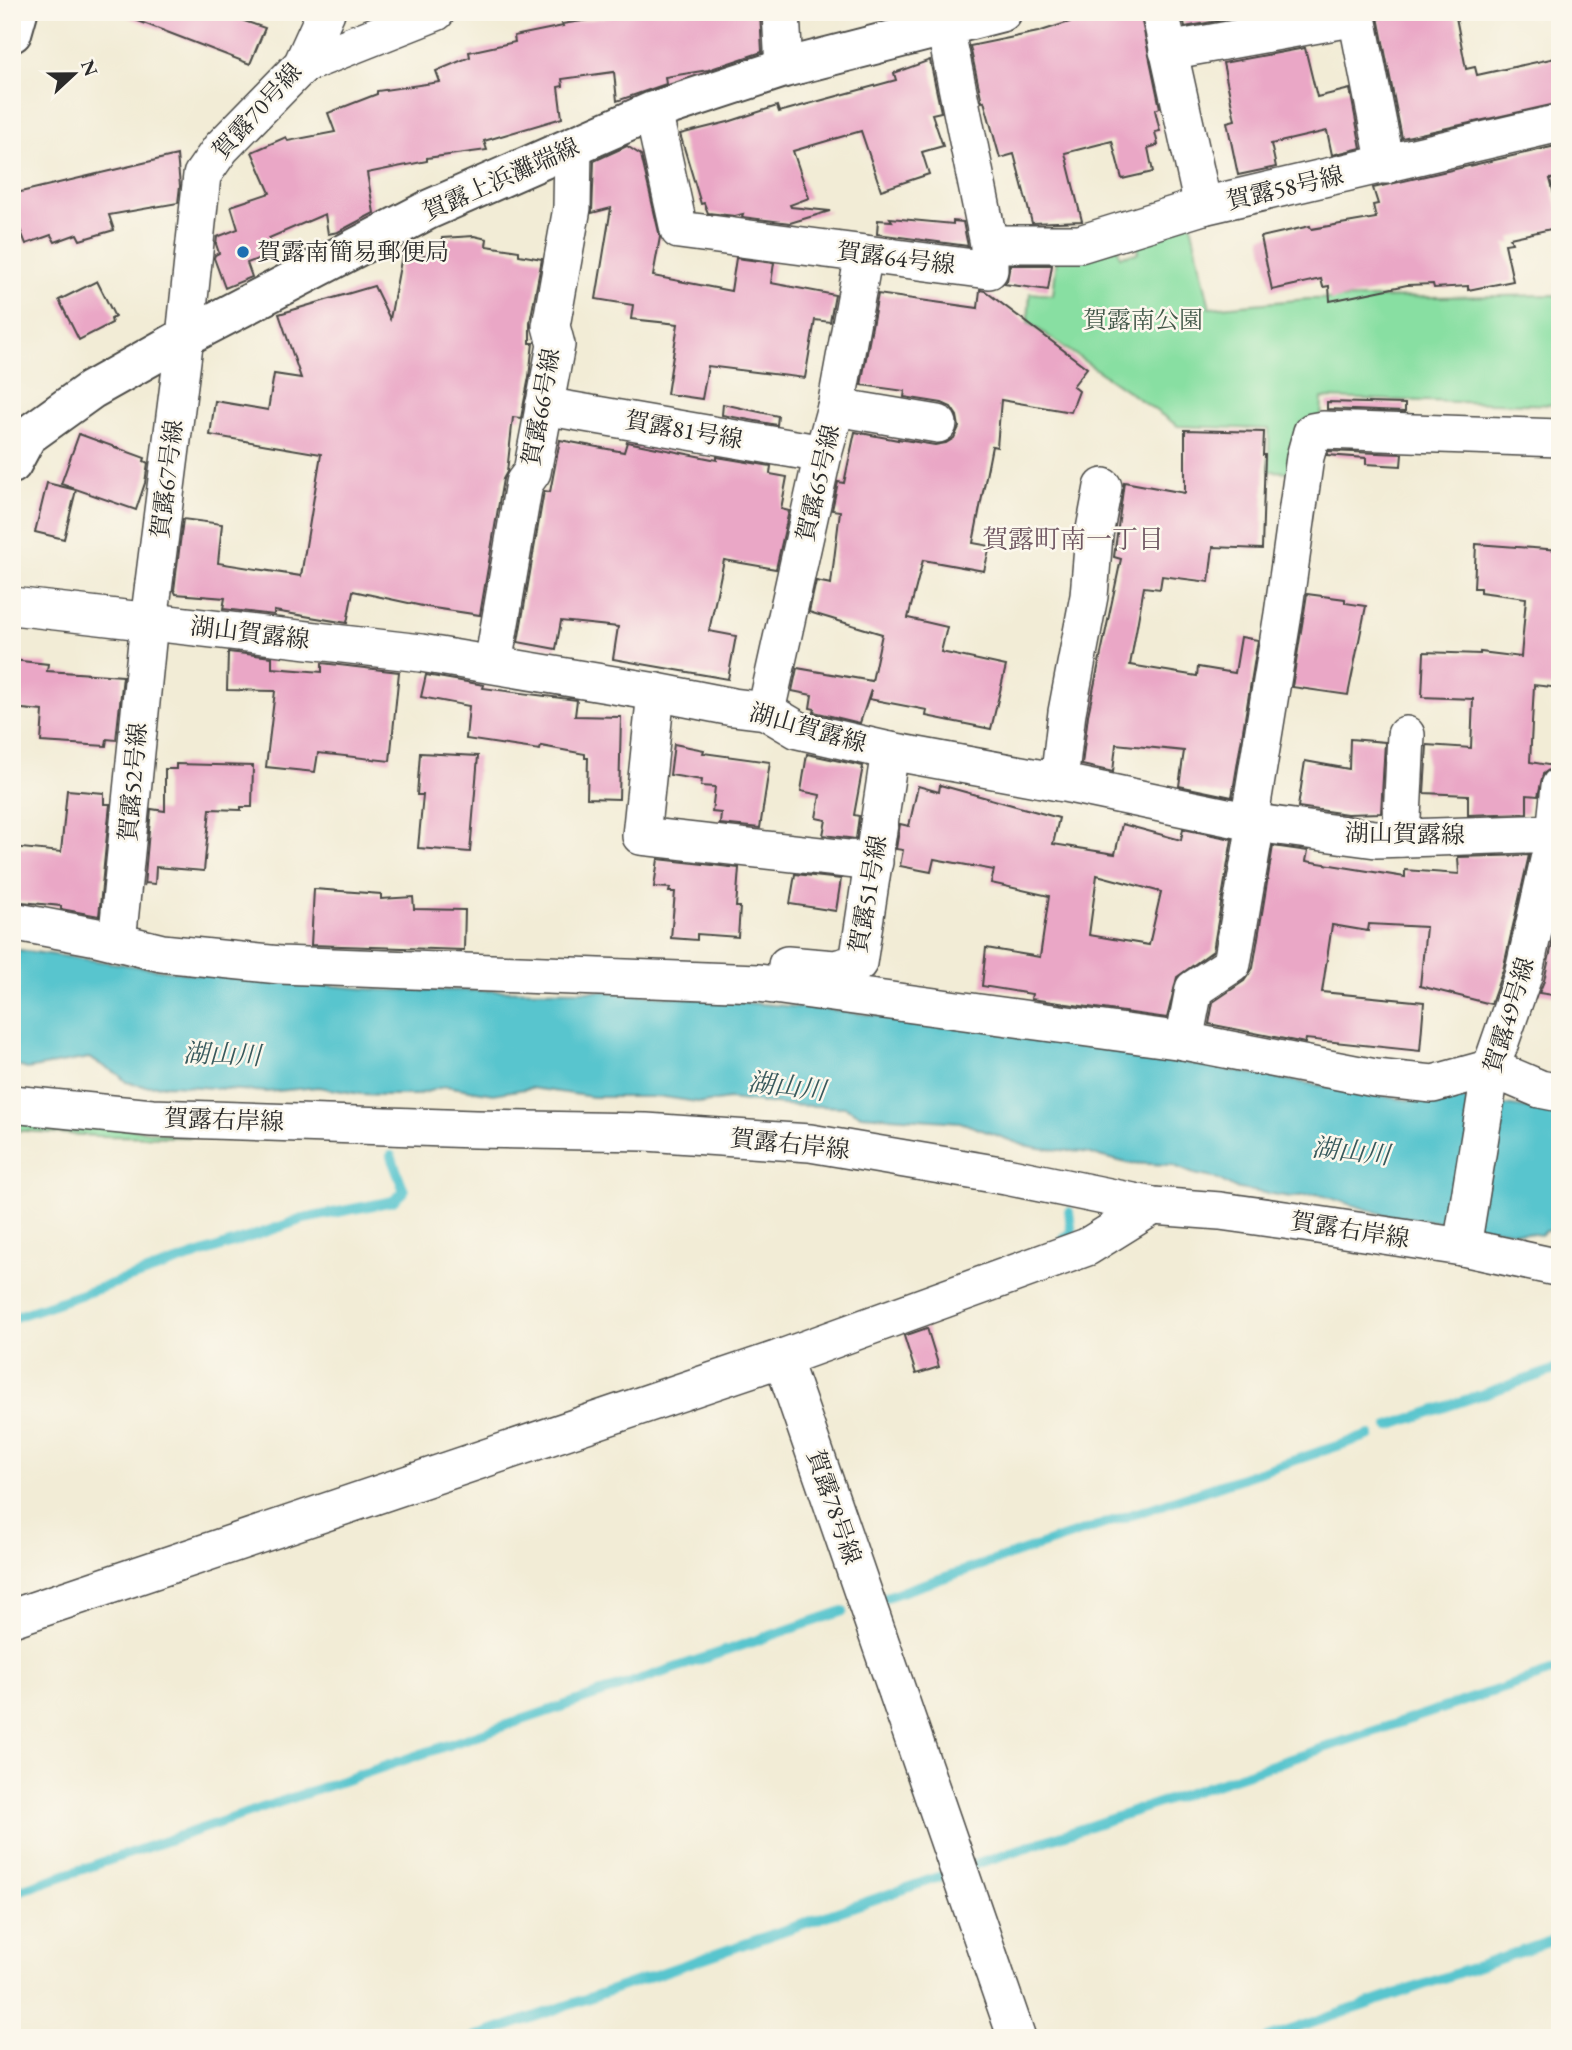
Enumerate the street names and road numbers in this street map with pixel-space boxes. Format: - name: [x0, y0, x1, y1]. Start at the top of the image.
- street label: 賀露70号線: [205, 56, 308, 165]
- street label: 賀露上浜灘端線: [418, 130, 584, 227]
- street label: 賀露58号線: [1223, 159, 1346, 216]
- street label: 賀露64号線: [835, 235, 957, 280]
- street label: 賀露66号線: [515, 346, 566, 468]
- street label: 賀露81号線: [623, 404, 745, 455]
- street label: 賀露67号線: [144, 418, 189, 540]
- street label: 賀露65号線: [789, 421, 846, 544]
- street label: 湖山賀露線: [189, 610, 312, 655]
- street label: 湖山賀露線: [746, 696, 870, 759]
- street label: 賀露52号線: [112, 721, 153, 843]
- street label: 湖山賀露線: [1345, 817, 1465, 850]
- street label: 賀露51号線: [842, 833, 893, 955]
- street label: 賀露49号線: [1476, 953, 1541, 1076]
- street label: 賀露右岸線: [164, 1102, 285, 1137]
- street label: 賀露右岸線: [729, 1122, 851, 1165]
- street label: 賀露右岸線: [1288, 1205, 1412, 1254]
- street label: 賀露78号線: [800, 1446, 869, 1568]

